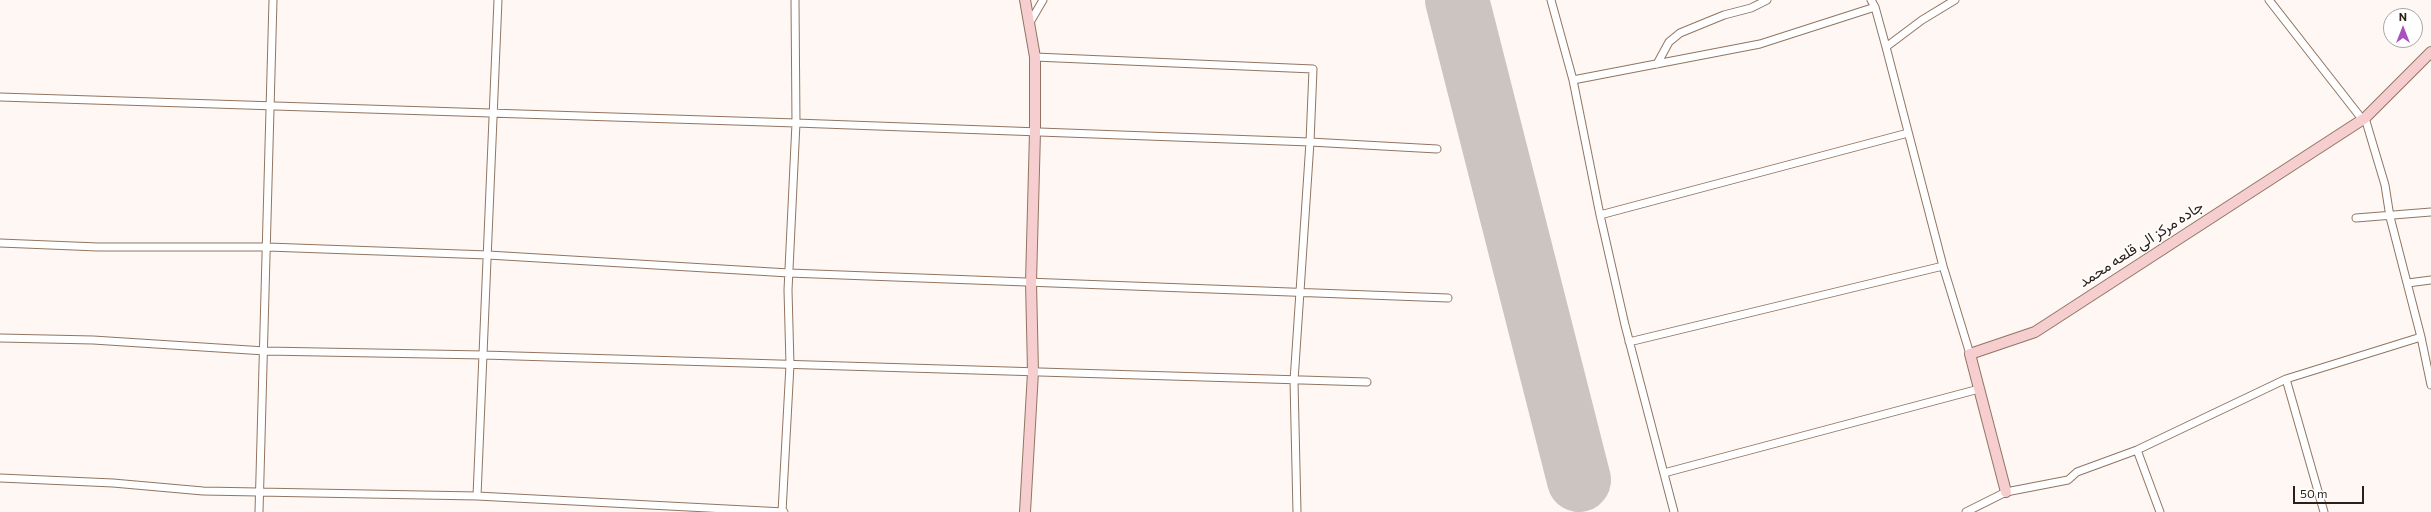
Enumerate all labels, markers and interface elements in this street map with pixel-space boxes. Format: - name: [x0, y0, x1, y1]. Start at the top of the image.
- north arrow: [2383, 8, 2423, 48]
- text: N: [2399, 10, 2407, 23]
- street label: جاده مرکز الی قلعه محمد: [2075, 197, 2207, 291]
- scale bar: [2295, 478, 2366, 504]
- text: 50 m: [2300, 486, 2328, 500]

